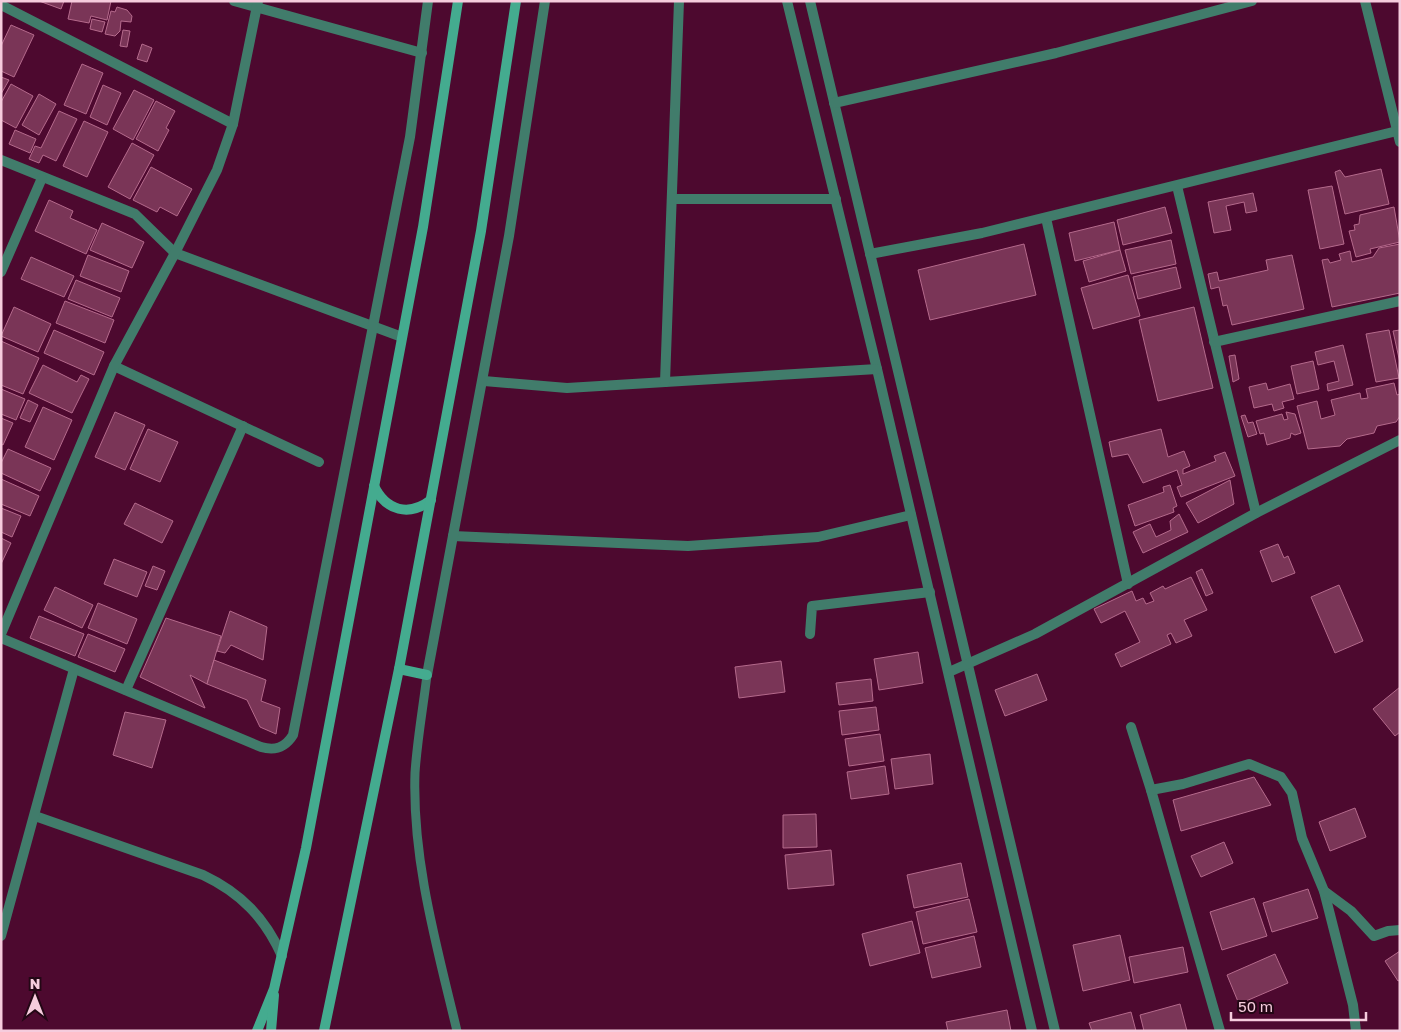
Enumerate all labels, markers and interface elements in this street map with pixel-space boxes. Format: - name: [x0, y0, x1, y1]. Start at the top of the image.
- north arrow: [10, 972, 60, 1022]
- text: N: [30, 975, 40, 992]
- scale bar: [1231, 990, 1366, 1022]
- text: 50 m: [1238, 997, 1273, 1015]

